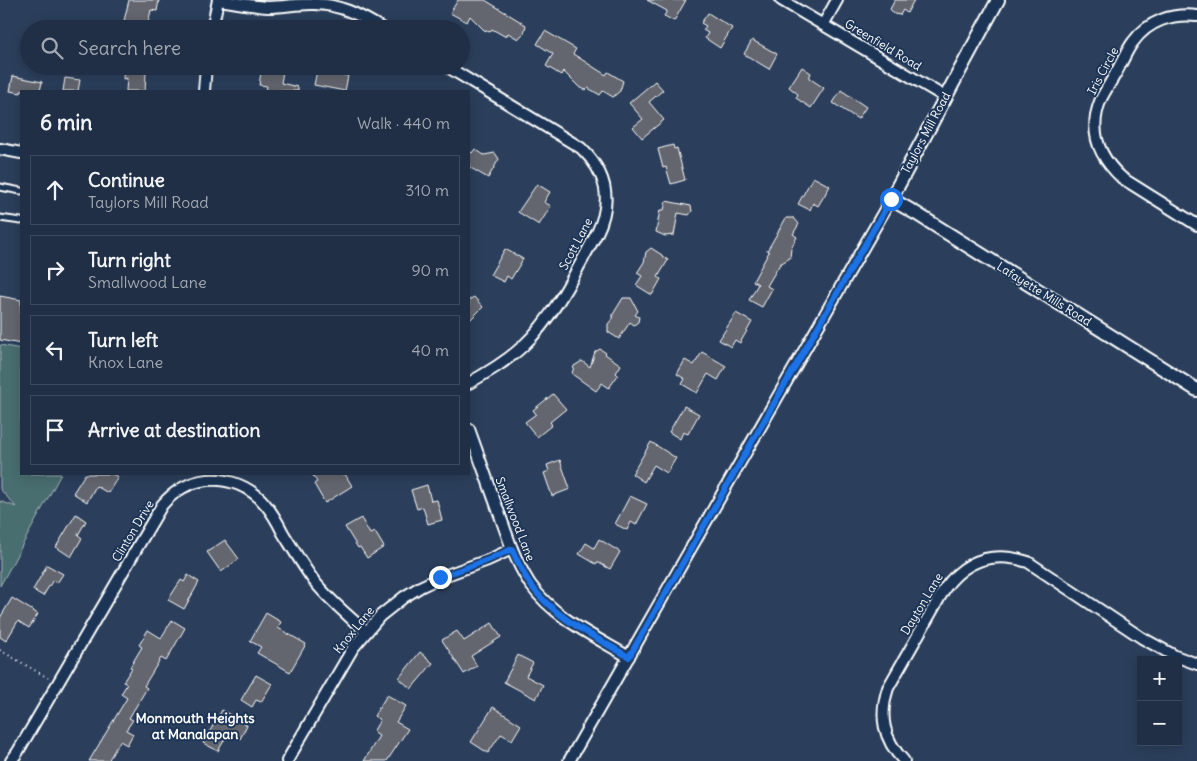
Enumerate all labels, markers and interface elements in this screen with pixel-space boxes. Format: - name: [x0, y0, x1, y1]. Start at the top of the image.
- street label: Greenfield Road: [842, 16, 924, 73]
- search box: [20, 20, 470, 75]
- icon: search: [38, 34, 66, 62]
- text: Search here: [78, 36, 181, 60]
- street label: Iris Circle: [1084, 44, 1121, 97]
- street label: Taylors Mill Road: [898, 89, 953, 176]
- text: 6 min: [40, 109, 92, 136]
- text: Walk · 440 m: [357, 113, 450, 133]
- text: Continue: [88, 168, 165, 192]
- icon: ahead: [41, 176, 69, 204]
- text: 310 m: [405, 180, 449, 200]
- route start: [880, 188, 903, 211]
- text: Taylors Mill Road: [88, 192, 209, 212]
- street label: Scott Lane: [556, 215, 596, 272]
- text: Turn right: [88, 248, 171, 272]
- icon: right: [41, 256, 69, 284]
- street label: Lafayette Mills Road: [994, 258, 1094, 329]
- text: 90 m: [411, 260, 449, 280]
- text: Smallwood Lane: [88, 272, 207, 292]
- text: Turn left: [88, 328, 158, 352]
- icon: left: [41, 336, 69, 364]
- text: 40 m: [411, 340, 449, 360]
- text: Knox Lane: [88, 352, 163, 372]
- icon: arrive: [41, 416, 69, 444]
- text: Arrive at destination: [88, 418, 261, 442]
- street label: Smallwood Lane: [493, 475, 538, 563]
- street label: Clinton Drive: [108, 497, 157, 564]
- route end: [429, 566, 452, 589]
- street label: Dayton Lane: [897, 570, 946, 637]
- street label: Knox Lane: [330, 603, 377, 656]
- map controls: [1137, 656, 1182, 746]
- button: +: [1137, 656, 1182, 701]
- button: −: [1137, 701, 1182, 746]
- district label: Monmouth Heights at Manalapan: [135, 709, 255, 743]

